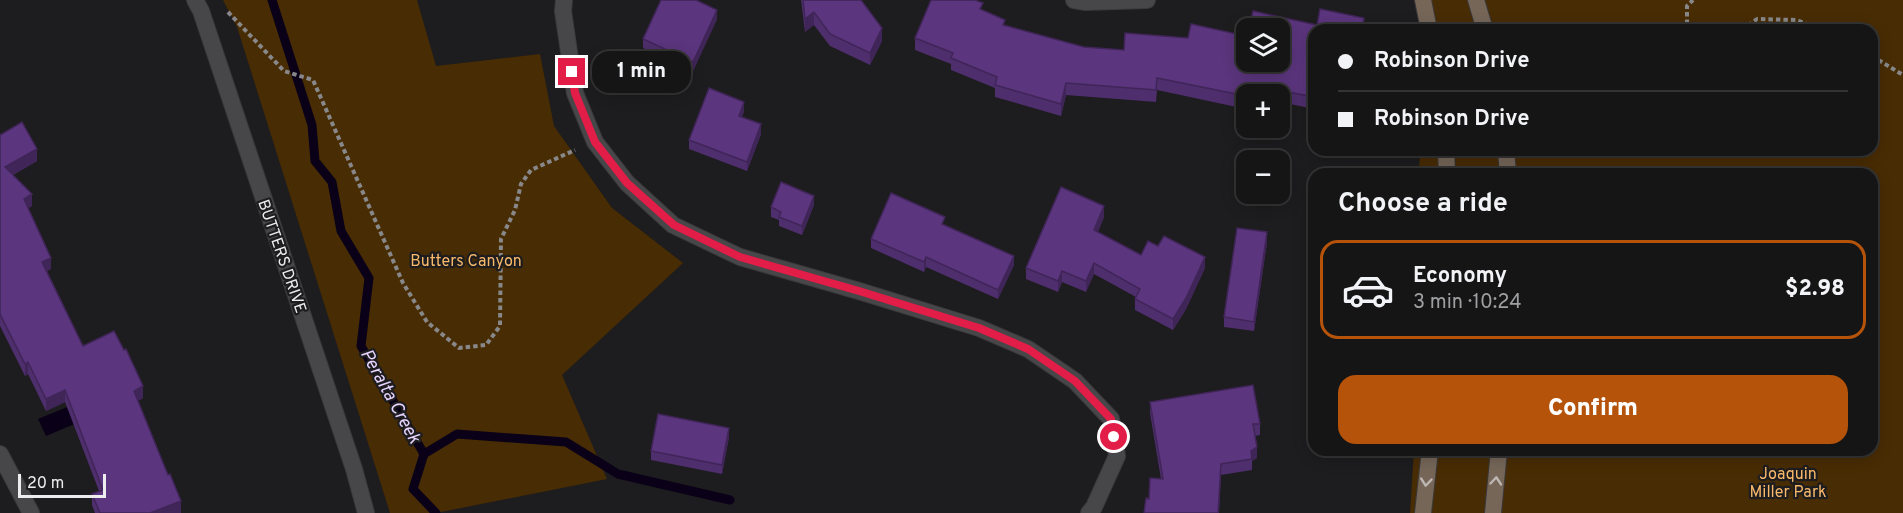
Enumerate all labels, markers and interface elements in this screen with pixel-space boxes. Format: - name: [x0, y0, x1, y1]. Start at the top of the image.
- map controls: [1236, 18, 1290, 204]
- button: layers: [1236, 18, 1290, 72]
- text: Robinson Drive: [1374, 48, 1529, 75]
- callout: 1 min: [593, 51, 692, 93]
- route end: [558, 58, 585, 85]
- text: 1 min: [617, 59, 666, 85]
- button: +: [1236, 84, 1290, 138]
- text: Robinson Drive: [1374, 106, 1529, 133]
- button: −: [1236, 150, 1290, 204]
- text: Choose a ride: [1338, 187, 1508, 221]
- street label: BUTTERS DRIVE: [252, 197, 310, 316]
- park label: Butters Canyon: [410, 252, 522, 272]
- icon: car: [1341, 263, 1395, 317]
- text: Economy: [1413, 263, 1507, 290]
- text: $2.98: [1785, 276, 1845, 303]
- text: 3 min · 10:24: [1413, 290, 1522, 316]
- water label: Peralta Creek: [354, 345, 426, 449]
- button: Confirm: [1338, 375, 1848, 444]
- route start: [1100, 423, 1127, 450]
- park label: Joaquin Miller Park: [1749, 465, 1827, 503]
- scale bar: [18, 471, 106, 498]
- text: 20 m: [27, 474, 64, 494]
- one-way arrow: [1421, 477, 1433, 486]
- one-way arrow: [1489, 477, 1502, 486]

